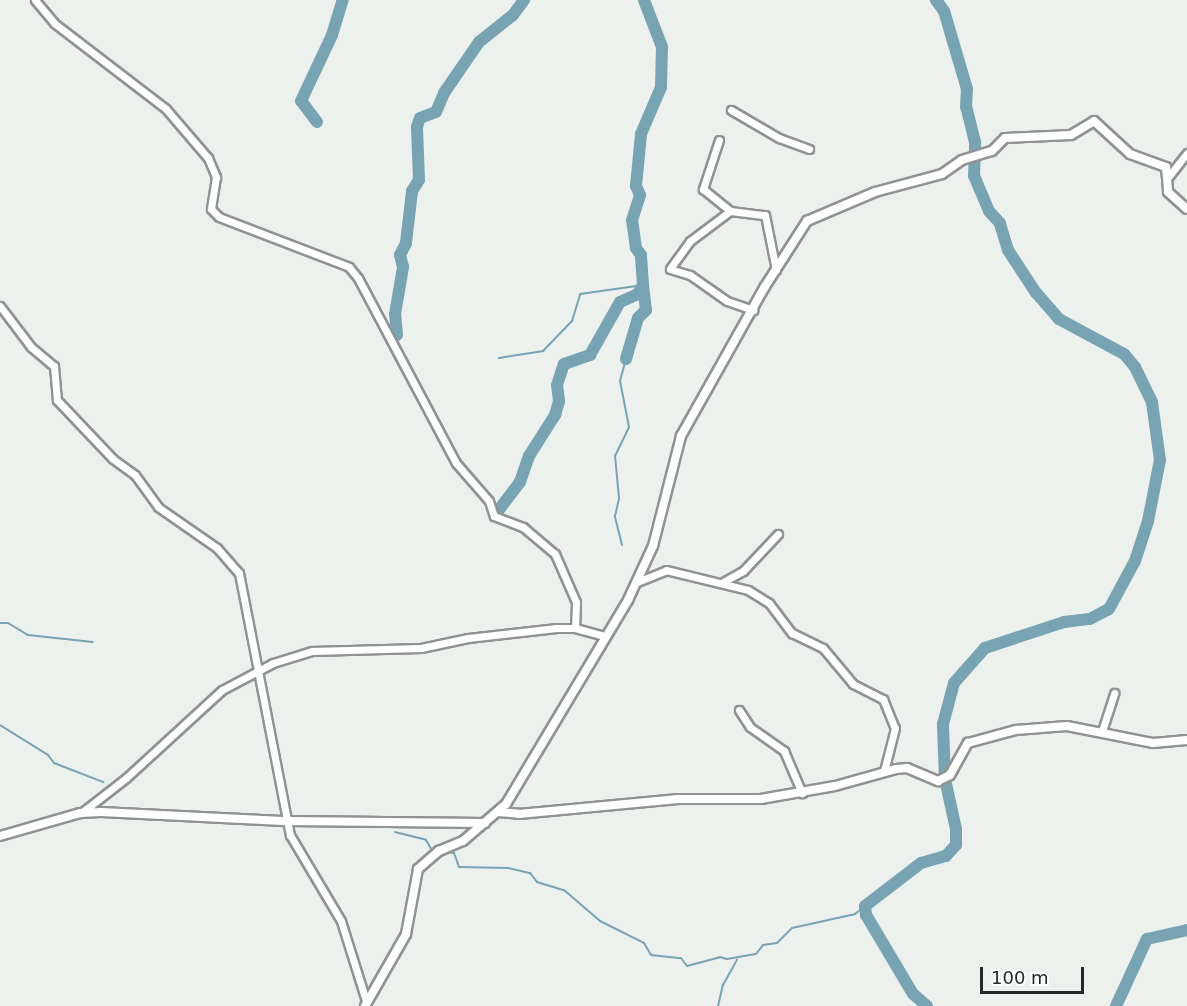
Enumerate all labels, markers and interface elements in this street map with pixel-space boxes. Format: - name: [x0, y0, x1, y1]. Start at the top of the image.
- scale bar: [983, 955, 1086, 993]
- text: 100 m: [991, 967, 1049, 988]

